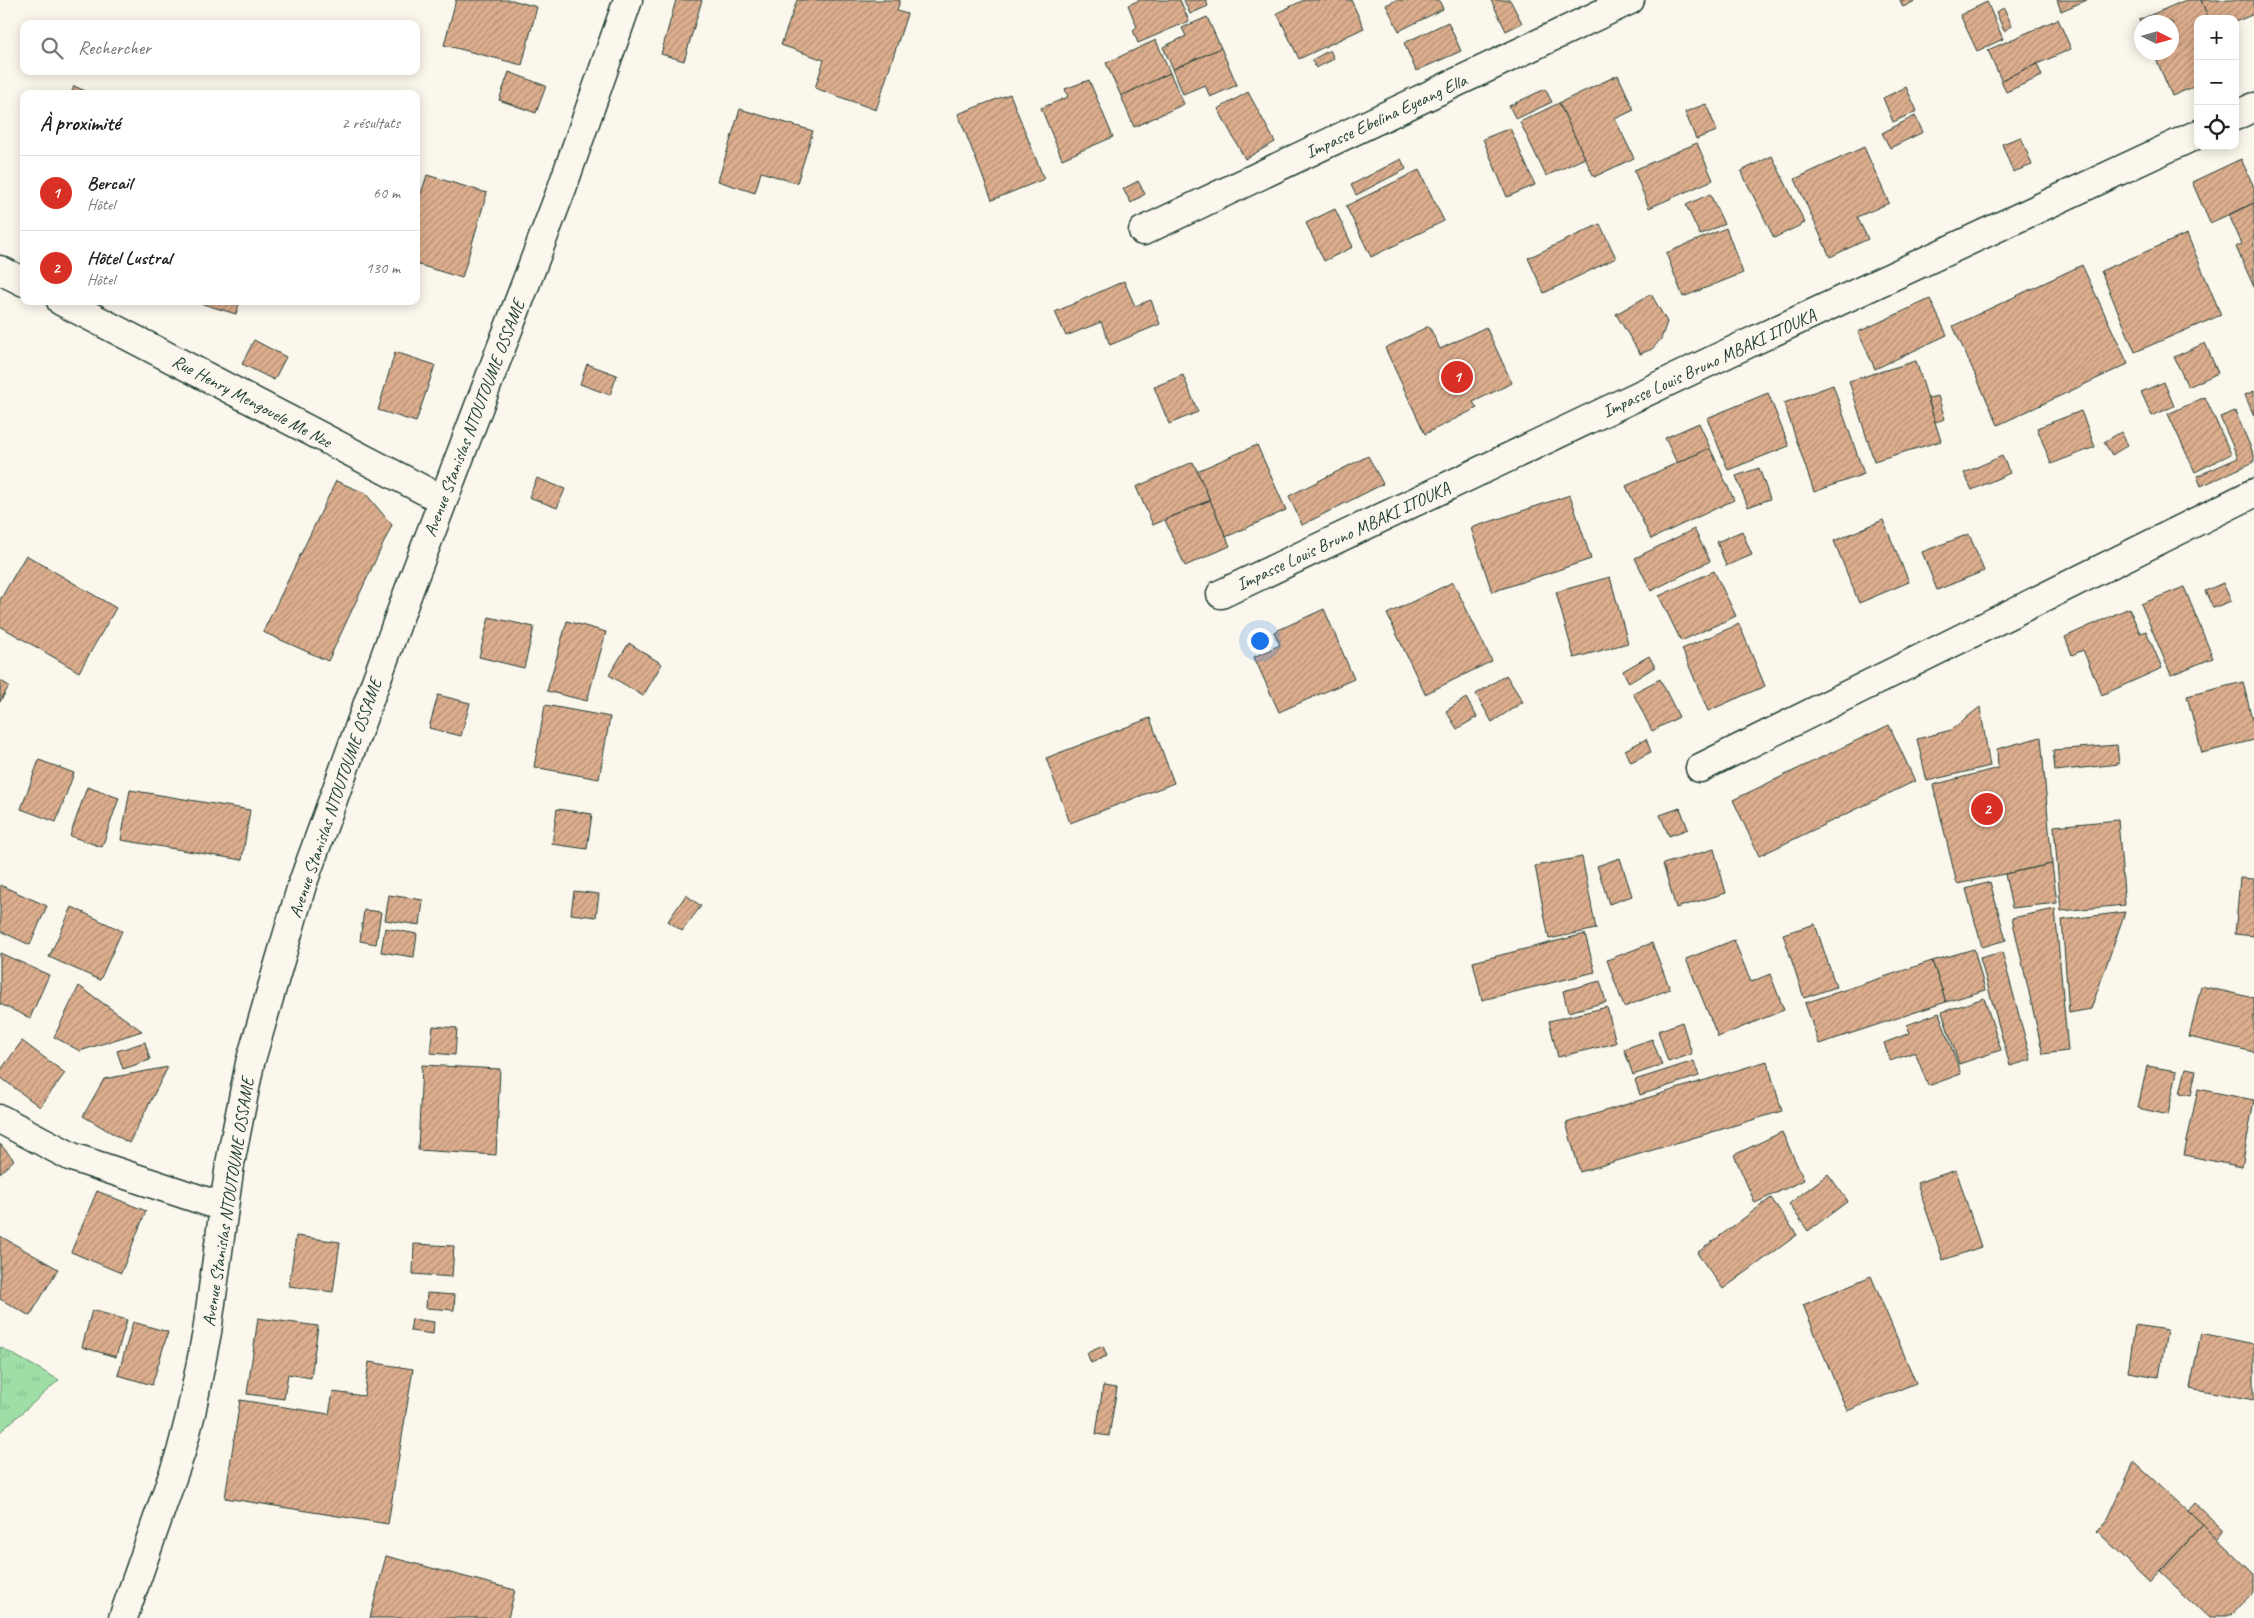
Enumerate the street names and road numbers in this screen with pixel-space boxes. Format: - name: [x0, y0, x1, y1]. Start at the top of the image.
- street label: Impasse Ebelina Eyeang Ella: [1302, 68, 1471, 163]
- street label: Avenue Stanislas NTOUTOUME OSSAME: [419, 294, 530, 540]
- street label: Impasse Louis Bruno MBAKI ITOUKA: [1599, 303, 1820, 422]
- street label: Rue Henry Mengouele Me Nze: [169, 350, 336, 453]
- street label: Impasse Louis Bruno MBAKI ITOUKA: [1233, 476, 1454, 595]
- street label: Avenue Stanislas NTOUTOUME OSSAME: [284, 673, 387, 921]
- street label: Avenue Stanislas NTOUTOUME OSSAME: [197, 1074, 259, 1328]

